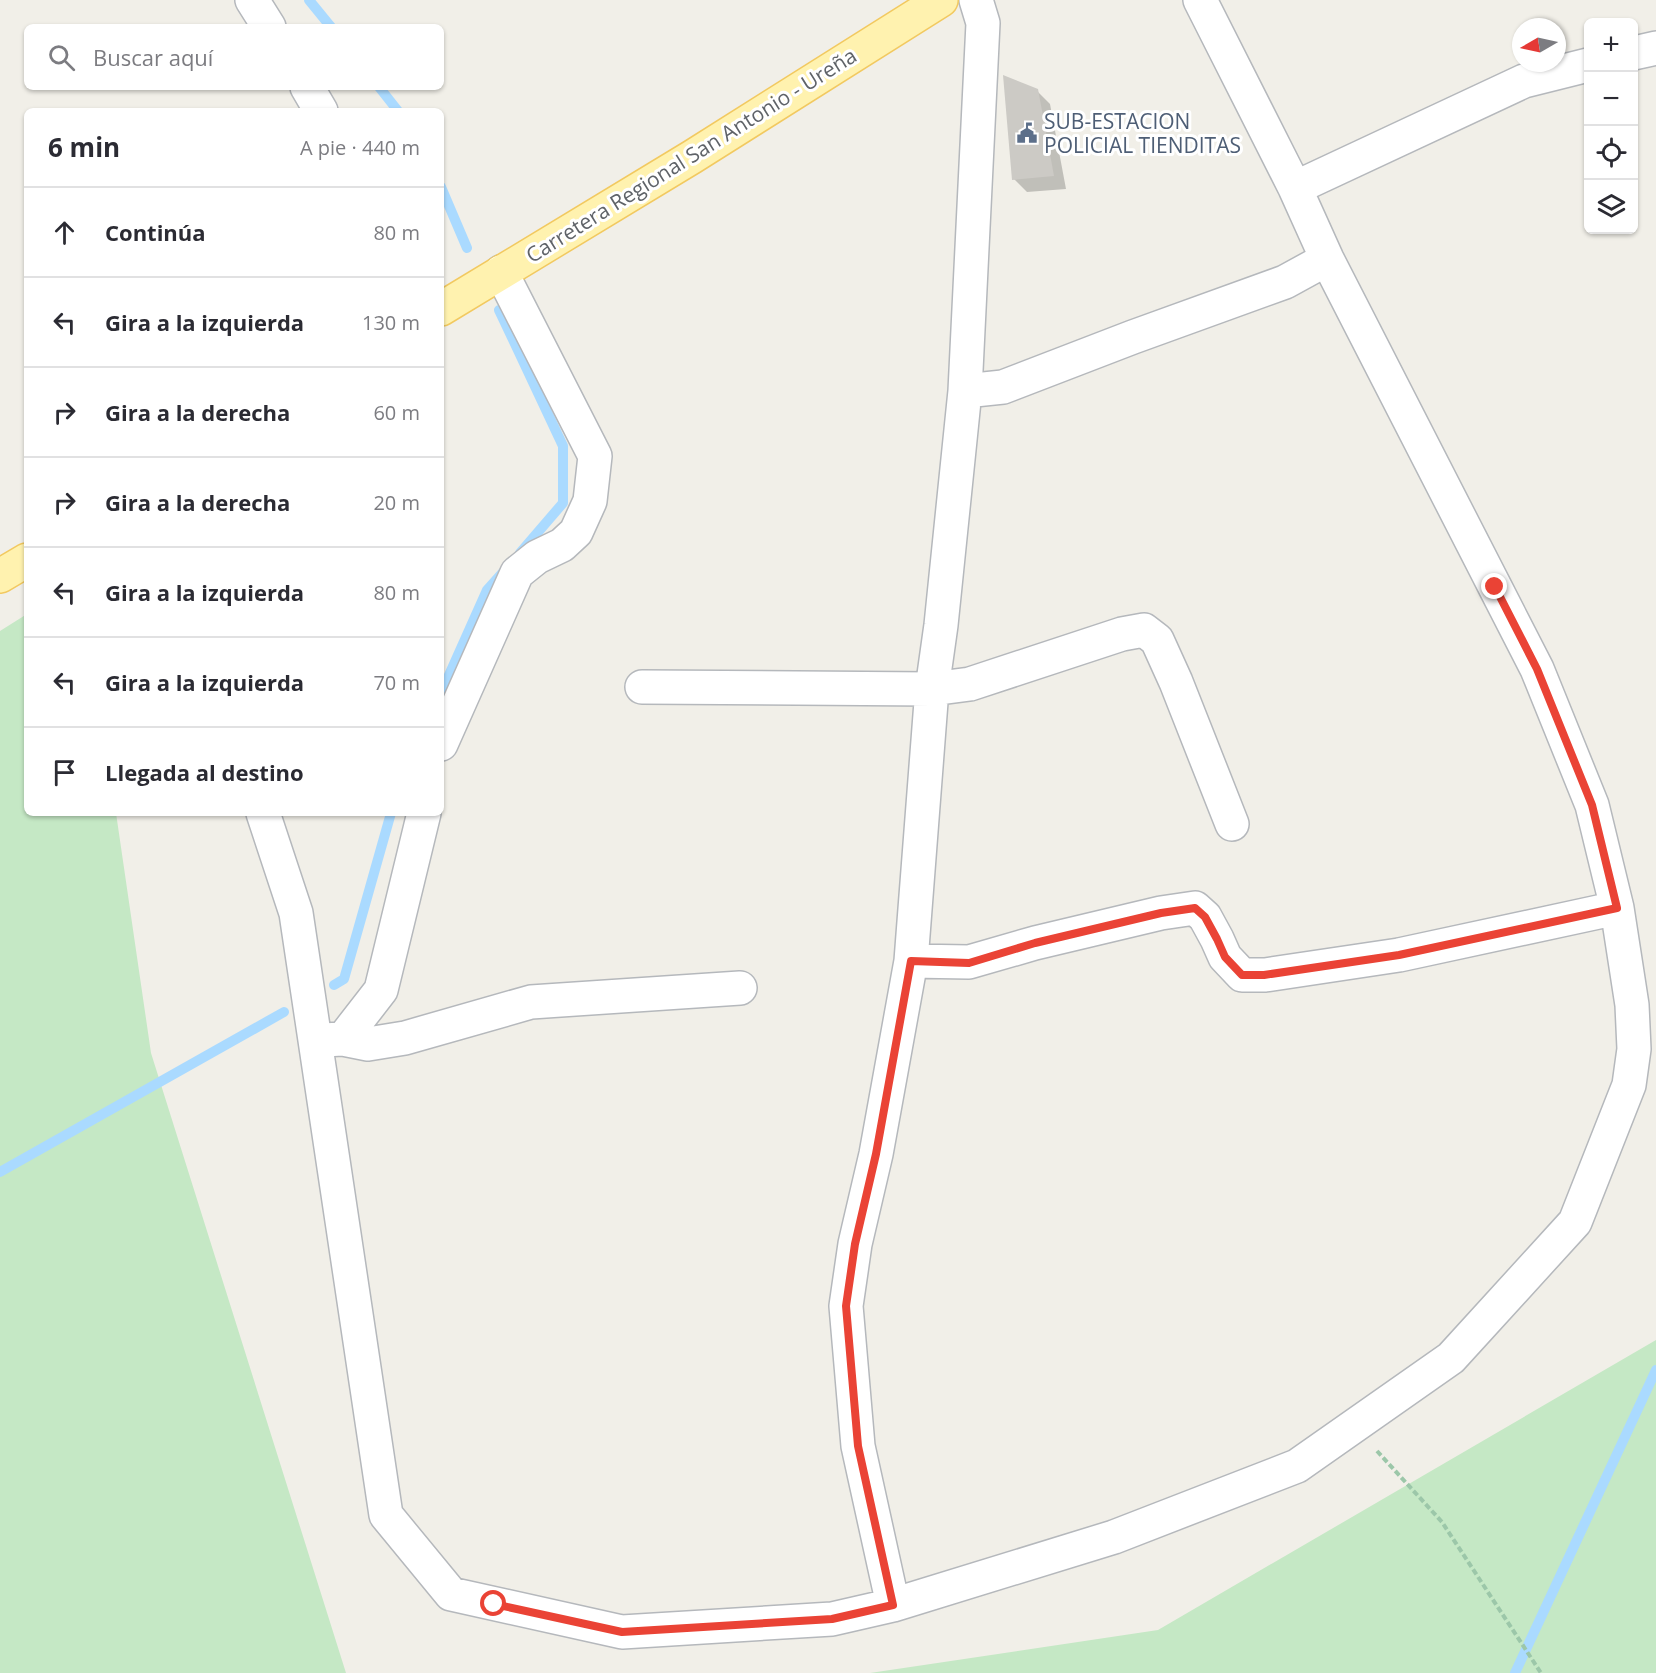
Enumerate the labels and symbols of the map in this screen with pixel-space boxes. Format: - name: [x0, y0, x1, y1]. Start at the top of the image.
- north arrow: [1512, 18, 1566, 72]
- street label: Carretera Regional San Antonio - Ureña: [520, 41, 862, 269]
- place label: SUB-ESTACION POLICIAL TIENDITAS: [1044, 107, 1241, 159]
- public building icon: SUB-ESTACION POLICIAL TIENDITAS: [1015, 121, 1039, 145]
- route end: [1481, 573, 1507, 599]
- route start: [480, 1590, 506, 1616]

